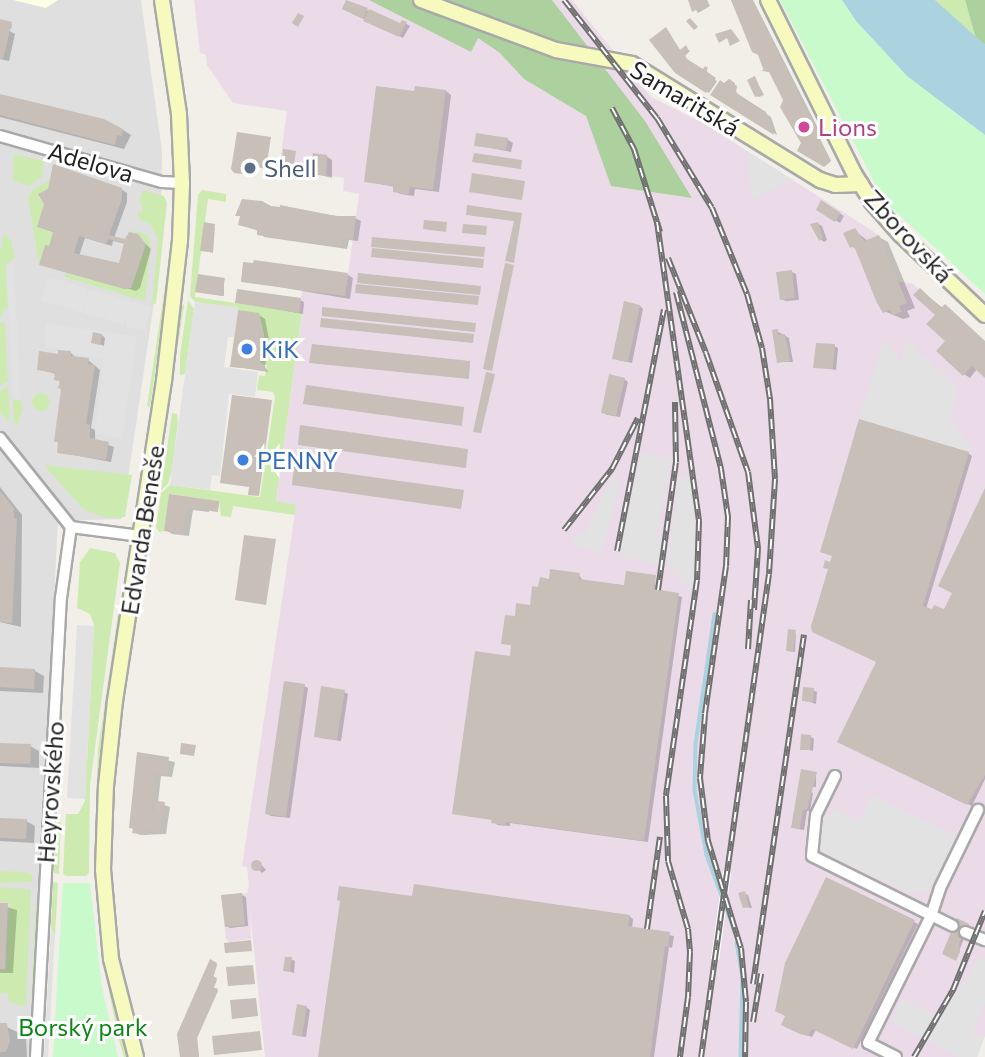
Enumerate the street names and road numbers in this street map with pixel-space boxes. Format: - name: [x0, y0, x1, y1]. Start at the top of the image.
- street label: Samaritská: [625, 54, 745, 142]
- street label: Adelova: [45, 136, 137, 188]
- street label: Zborovská: [859, 184, 959, 288]
- street label: Edvarda Beneše: [114, 443, 170, 617]
- street label: Heyrovského: [31, 720, 69, 864]

